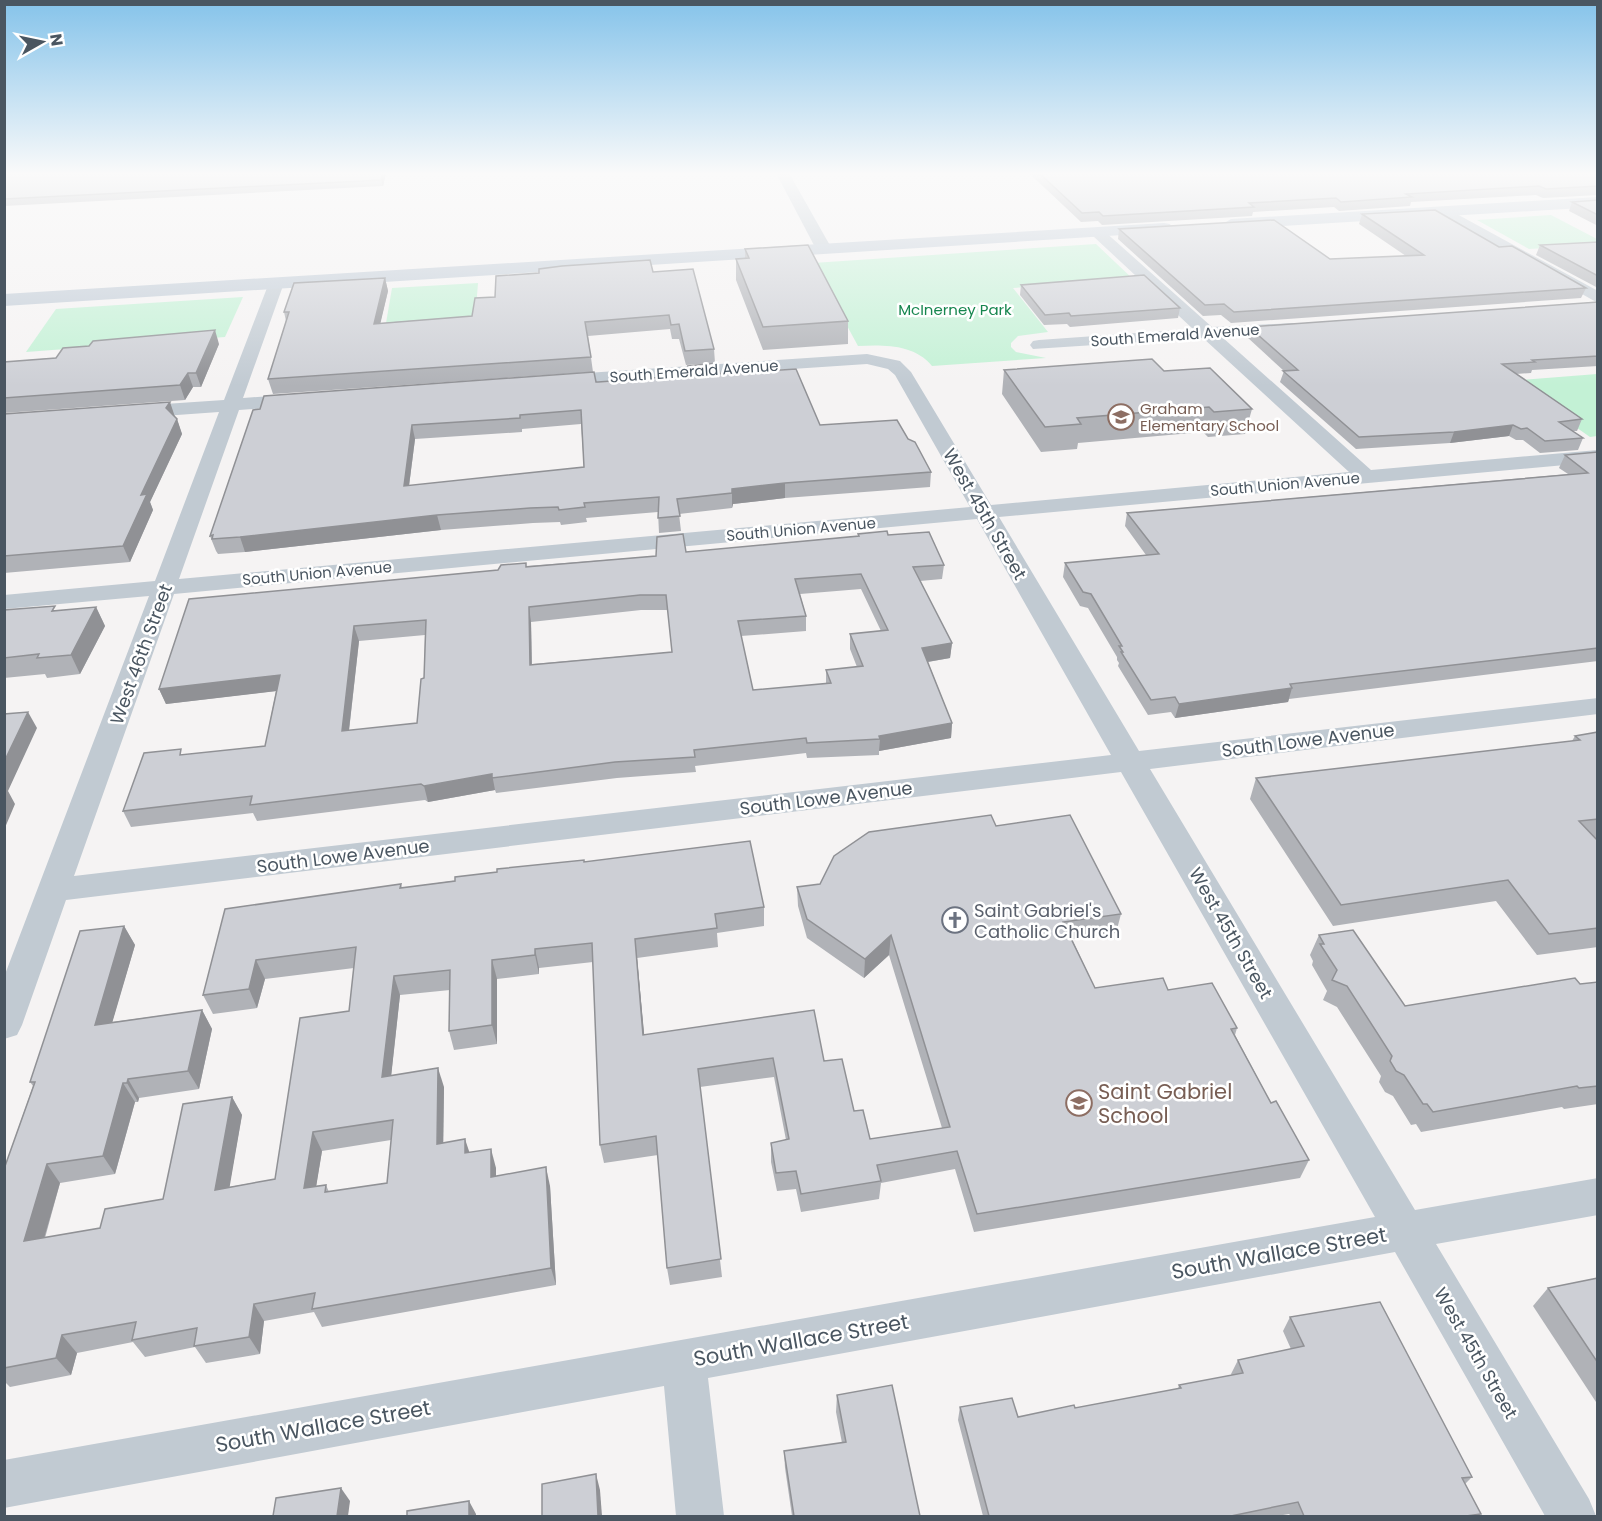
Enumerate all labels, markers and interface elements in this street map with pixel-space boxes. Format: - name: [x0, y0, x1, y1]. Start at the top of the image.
- north arrow: [12, 12, 72, 72]
- text: N: [44, 32, 69, 47]
- park label: McInerney Park: [898, 299, 1012, 320]
- street label: South Emerald Avenue: [1090, 319, 1260, 351]
- street label: South Emerald Avenue: [609, 355, 779, 387]
- place label: Graham Elementary School: [1140, 398, 1279, 436]
- school or university icon: Graham Elementary School: [1106, 402, 1136, 432]
- street label: West 45th Street: [937, 444, 1033, 584]
- street label: South Union Avenue: [1209, 467, 1361, 501]
- street label: South Union Avenue: [725, 512, 877, 546]
- street label: South Union Avenue: [241, 556, 393, 590]
- street label: West 46th Street: [104, 580, 178, 728]
- street label: South Lowe Avenue: [1220, 717, 1396, 763]
- street label: South Lowe Avenue: [738, 775, 914, 821]
- street label: South Lowe Avenue: [255, 833, 431, 879]
- street label: West 45th Street: [1183, 863, 1279, 1003]
- place label: Saint Gabriel's Catholic Church: [974, 898, 1120, 944]
- church icon: Saint Gabriel's Catholic Church: [940, 905, 970, 935]
- place label: Saint Gabriel School: [1098, 1077, 1232, 1130]
- school or university icon: Saint Gabriel School: [1064, 1088, 1094, 1118]
- street label: South Wallace Street: [1169, 1220, 1389, 1286]
- street label: West 45th Street: [1428, 1283, 1524, 1423]
- street label: South Wallace Street: [691, 1307, 911, 1373]
- street label: South Wallace Street: [213, 1393, 433, 1459]

